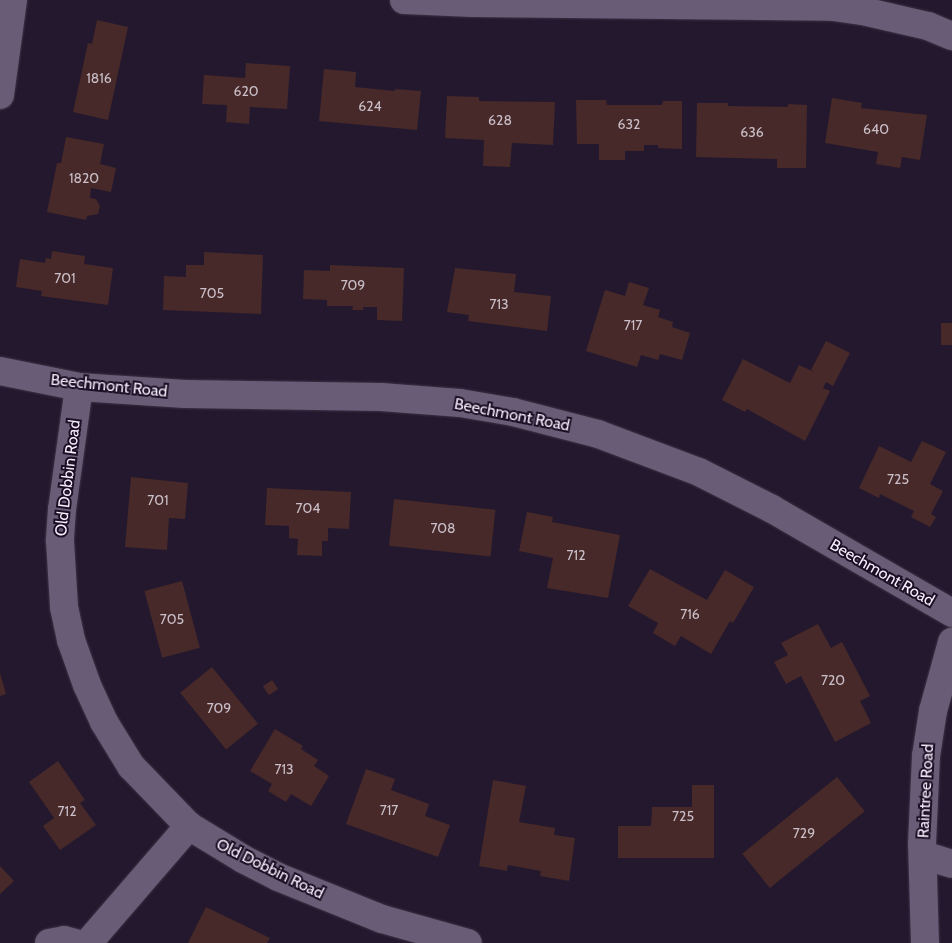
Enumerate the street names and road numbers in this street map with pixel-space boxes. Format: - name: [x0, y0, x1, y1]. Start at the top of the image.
- street label: Beechmont Road: [50, 370, 168, 402]
- street label: Beechmont Road: [453, 394, 571, 436]
- street label: Old Dobbin Road: [51, 419, 85, 537]
- street label: Beechmont Road: [826, 535, 938, 611]
- street label: Raintree Road: [914, 743, 938, 839]
- street label: Old Dobbin Road: [213, 835, 327, 903]

